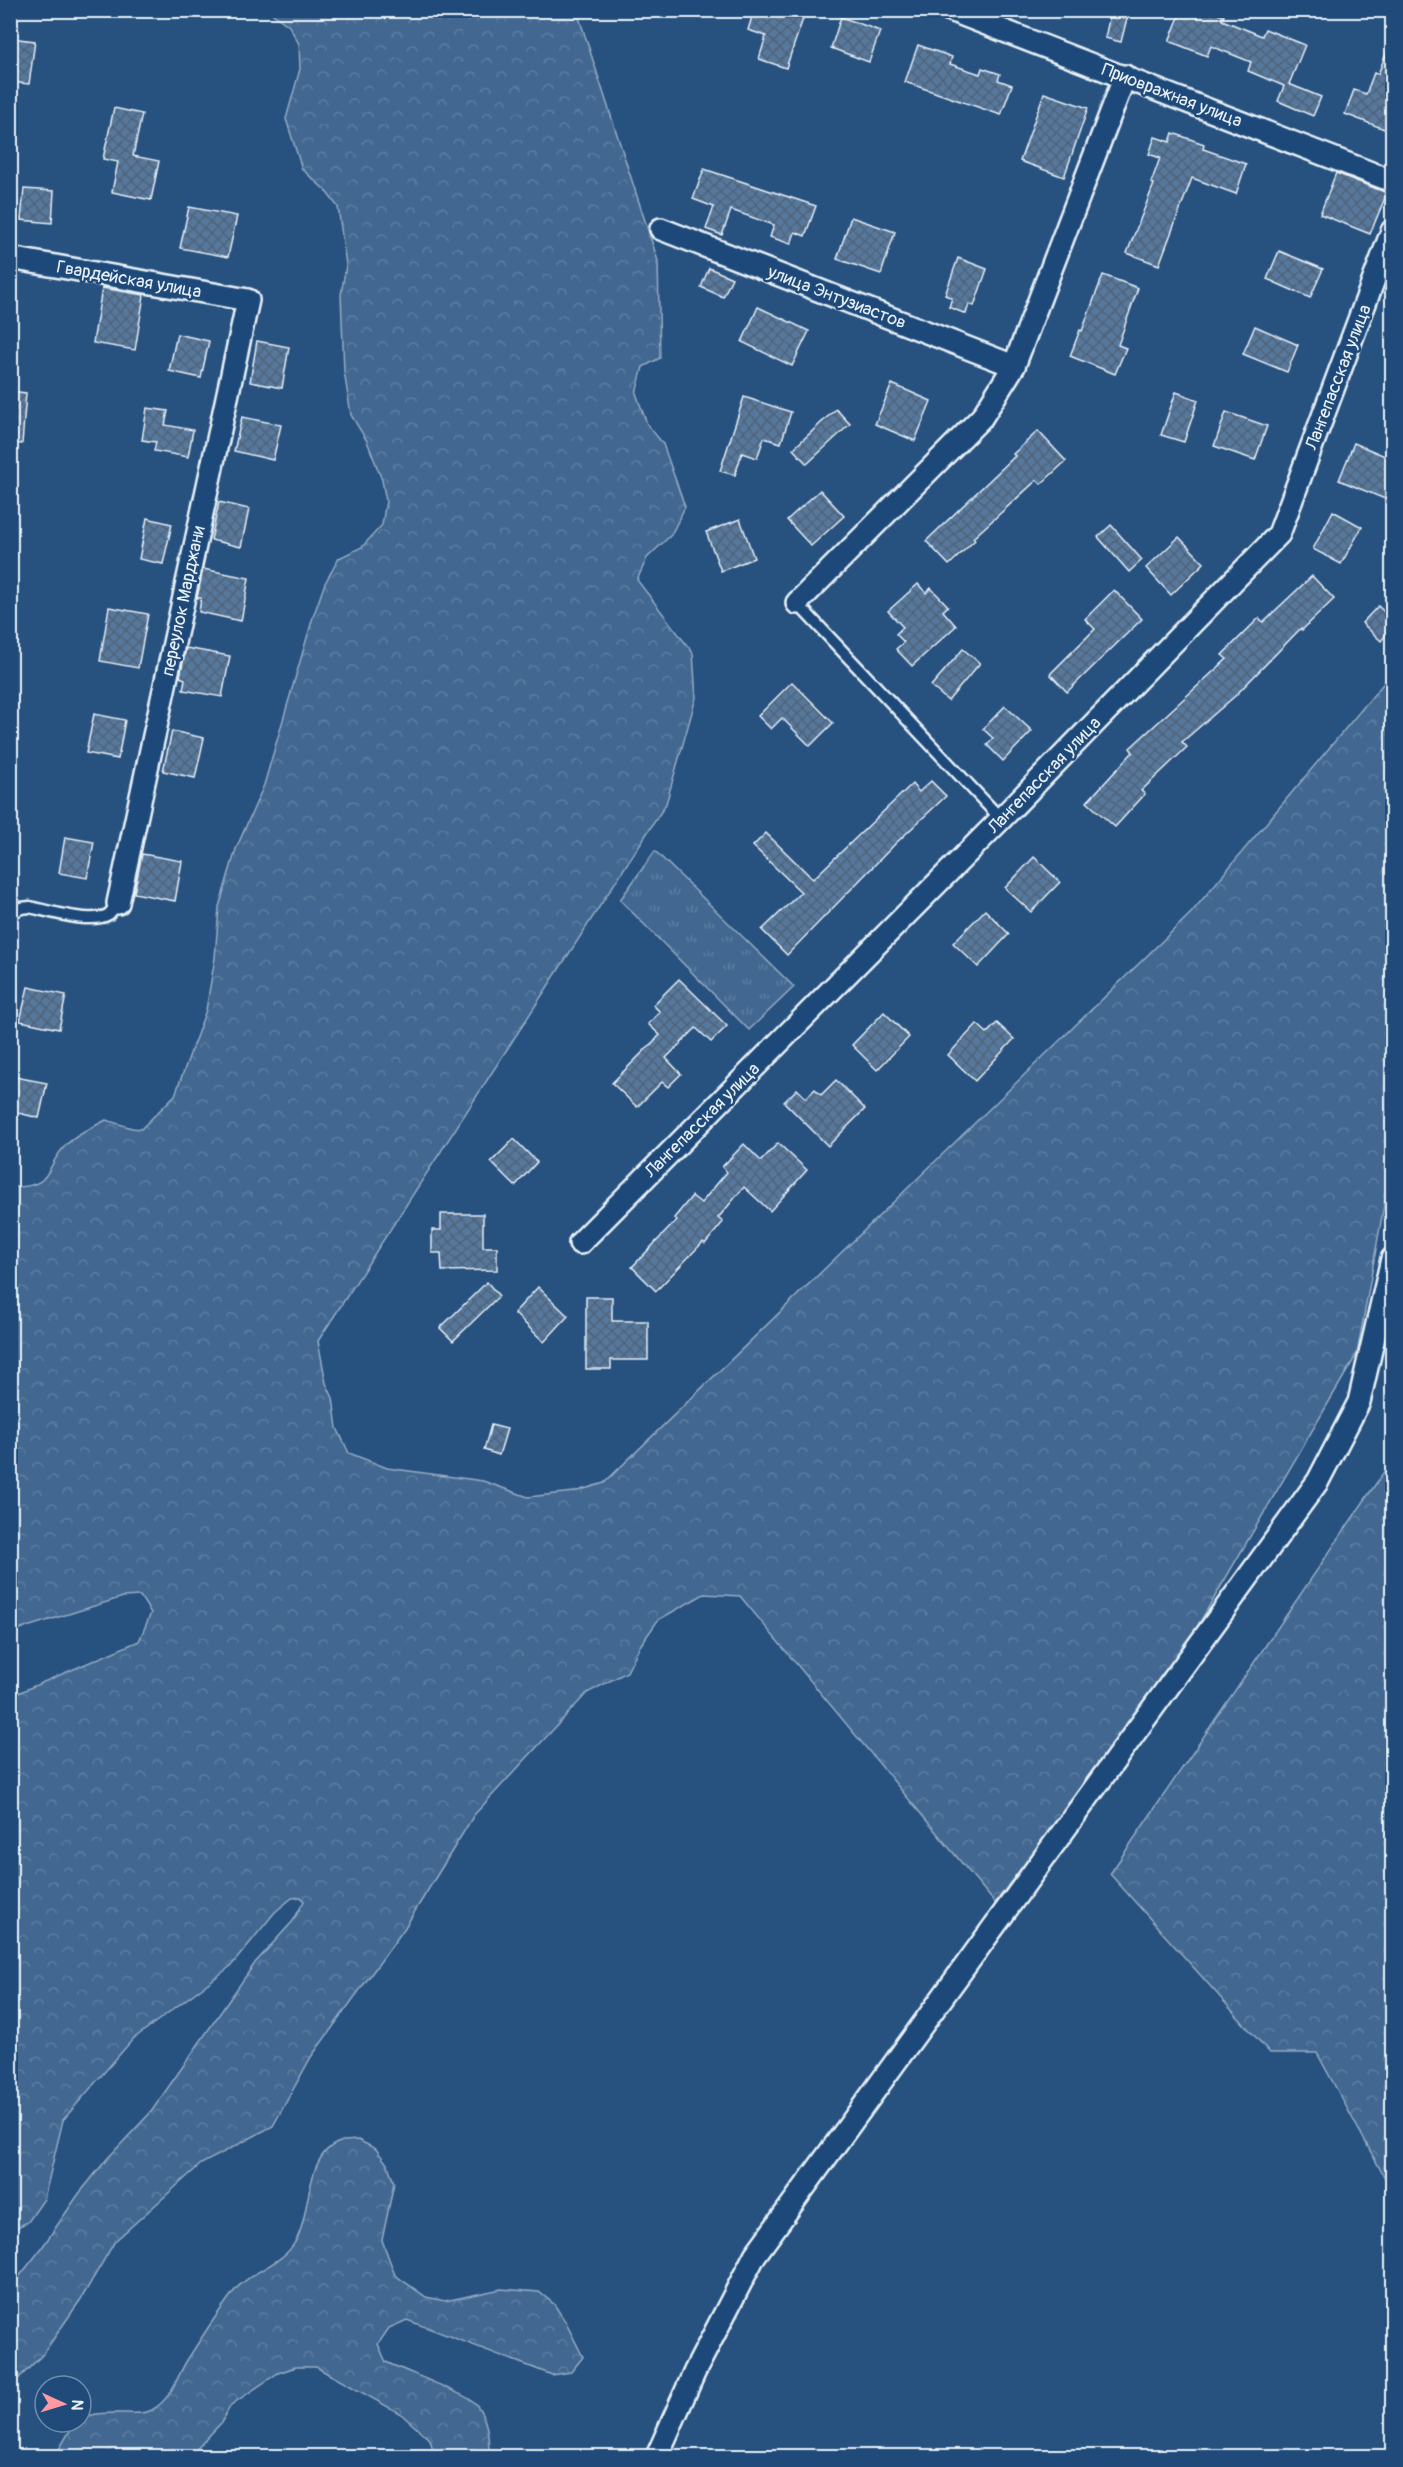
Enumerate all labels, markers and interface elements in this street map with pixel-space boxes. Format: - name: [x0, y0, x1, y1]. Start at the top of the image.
- street label: Приовражная улица: [1098, 58, 1245, 133]
- street label: Гвардейская улица: [55, 255, 203, 304]
- street label: улица Энтузиастов: [763, 260, 909, 334]
- street label: Лангепасская улица: [1300, 301, 1377, 454]
- street label: переулок Марджани: [156, 524, 211, 678]
- street label: Лангепасская улица: [982, 712, 1106, 839]
- street label: Лангепасская улица: [639, 1058, 765, 1184]
- north arrow: [33, 2374, 93, 2434]
- text: N: [67, 2399, 87, 2411]

